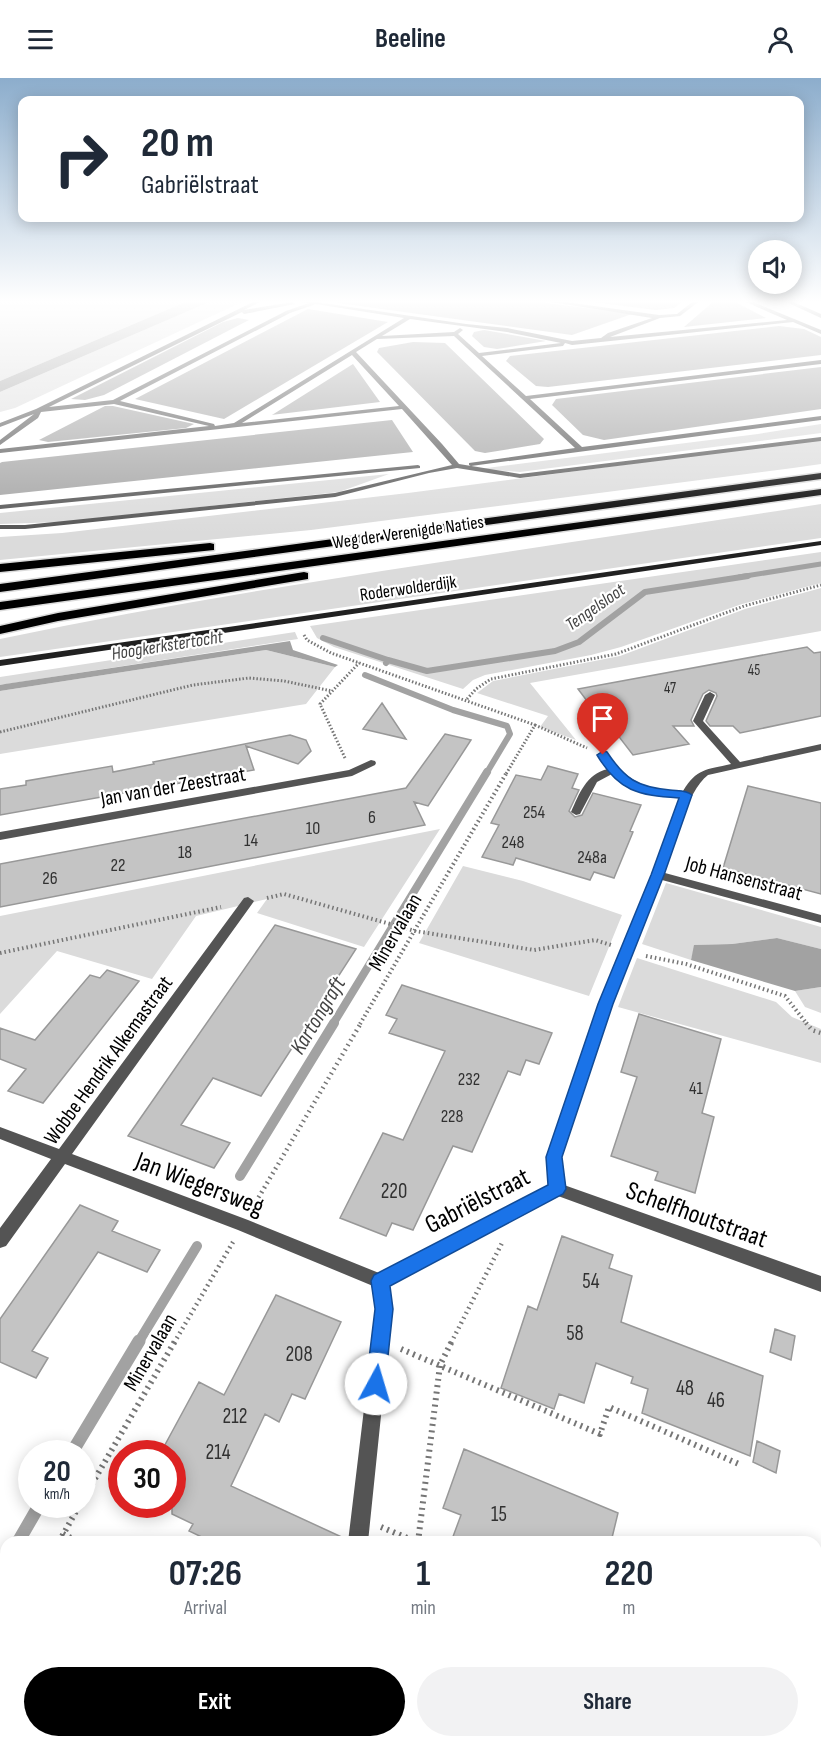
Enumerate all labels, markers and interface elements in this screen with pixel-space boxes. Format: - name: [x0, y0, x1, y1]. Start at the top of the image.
- icon: menu: [24, 23, 57, 56]
- text: Beeline: [375, 23, 446, 55]
- icon: person: [764, 23, 797, 56]
- text: 20 m: [141, 118, 214, 169]
- icon: right: [42, 120, 120, 198]
- text: Gabriëlstraat: [141, 169, 259, 201]
- map controls: [748, 240, 802, 294]
- button: sound: [748, 240, 802, 294]
- street label: Weg der Verenigde Naties: [331, 511, 485, 554]
- street label: Roderwolderdijk: [358, 571, 458, 606]
- water label: Tengelsloot: [562, 579, 630, 635]
- water label: Hoogkerkstertocht: [110, 626, 225, 665]
- house number: 45: [748, 661, 760, 680]
- house number: 47: [664, 679, 676, 698]
- pin: [577, 693, 628, 755]
- icon: arrive: [586, 702, 619, 735]
- street label: Jan van der Zeestraat: [98, 761, 248, 812]
- house number: 254: [523, 802, 546, 823]
- house number: 6: [368, 807, 376, 828]
- house number: 10: [306, 818, 320, 839]
- house number: 14: [244, 830, 258, 851]
- house number: 248: [502, 832, 524, 853]
- house number: 18: [178, 842, 192, 863]
- house number: 248a: [577, 847, 607, 868]
- street label: Job Hansenstraat: [682, 851, 805, 906]
- house number: 22: [111, 855, 125, 876]
- house number: 26: [42, 868, 58, 889]
- street label: Minervalaan: [363, 889, 428, 975]
- street label: Wobbe Hendrik Alkemastraat: [39, 971, 178, 1150]
- water label: Kartongraft: [285, 971, 353, 1059]
- house number: 232: [458, 1069, 480, 1090]
- house number: 41: [689, 1078, 704, 1099]
- house number: 228: [441, 1106, 463, 1127]
- street label: Jan Wiegersweg: [130, 1145, 268, 1223]
- street label: Gabriëlstraat: [420, 1162, 535, 1241]
- street label: Schelfhoutstraat: [622, 1175, 772, 1255]
- house number: 220: [381, 1179, 407, 1204]
- house number: 54: [582, 1269, 600, 1294]
- street label: Minervalaan: [118, 1309, 183, 1395]
- house number: 58: [566, 1321, 584, 1346]
- house number: 208: [285, 1342, 313, 1367]
- position arrow: [344, 1352, 408, 1416]
- house number: 48: [676, 1376, 694, 1401]
- house number: 46: [707, 1388, 725, 1413]
- house number: 212: [223, 1404, 247, 1429]
- speed limit sign: 30: [108, 1440, 186, 1518]
- house number: 214: [206, 1440, 231, 1465]
- text: 20: [43, 1454, 71, 1490]
- text: km/h: [44, 1485, 70, 1504]
- house number: 15: [491, 1502, 507, 1527]
- text: 07:26: [169, 1553, 242, 1596]
- text: 1: [416, 1553, 430, 1596]
- text: 220: [605, 1553, 653, 1596]
- text: Arrival: [184, 1596, 227, 1620]
- text: min: [411, 1596, 436, 1620]
- text: m: [623, 1596, 635, 1620]
- button: Exit: [24, 1667, 405, 1736]
- button: Share: [417, 1667, 798, 1736]

